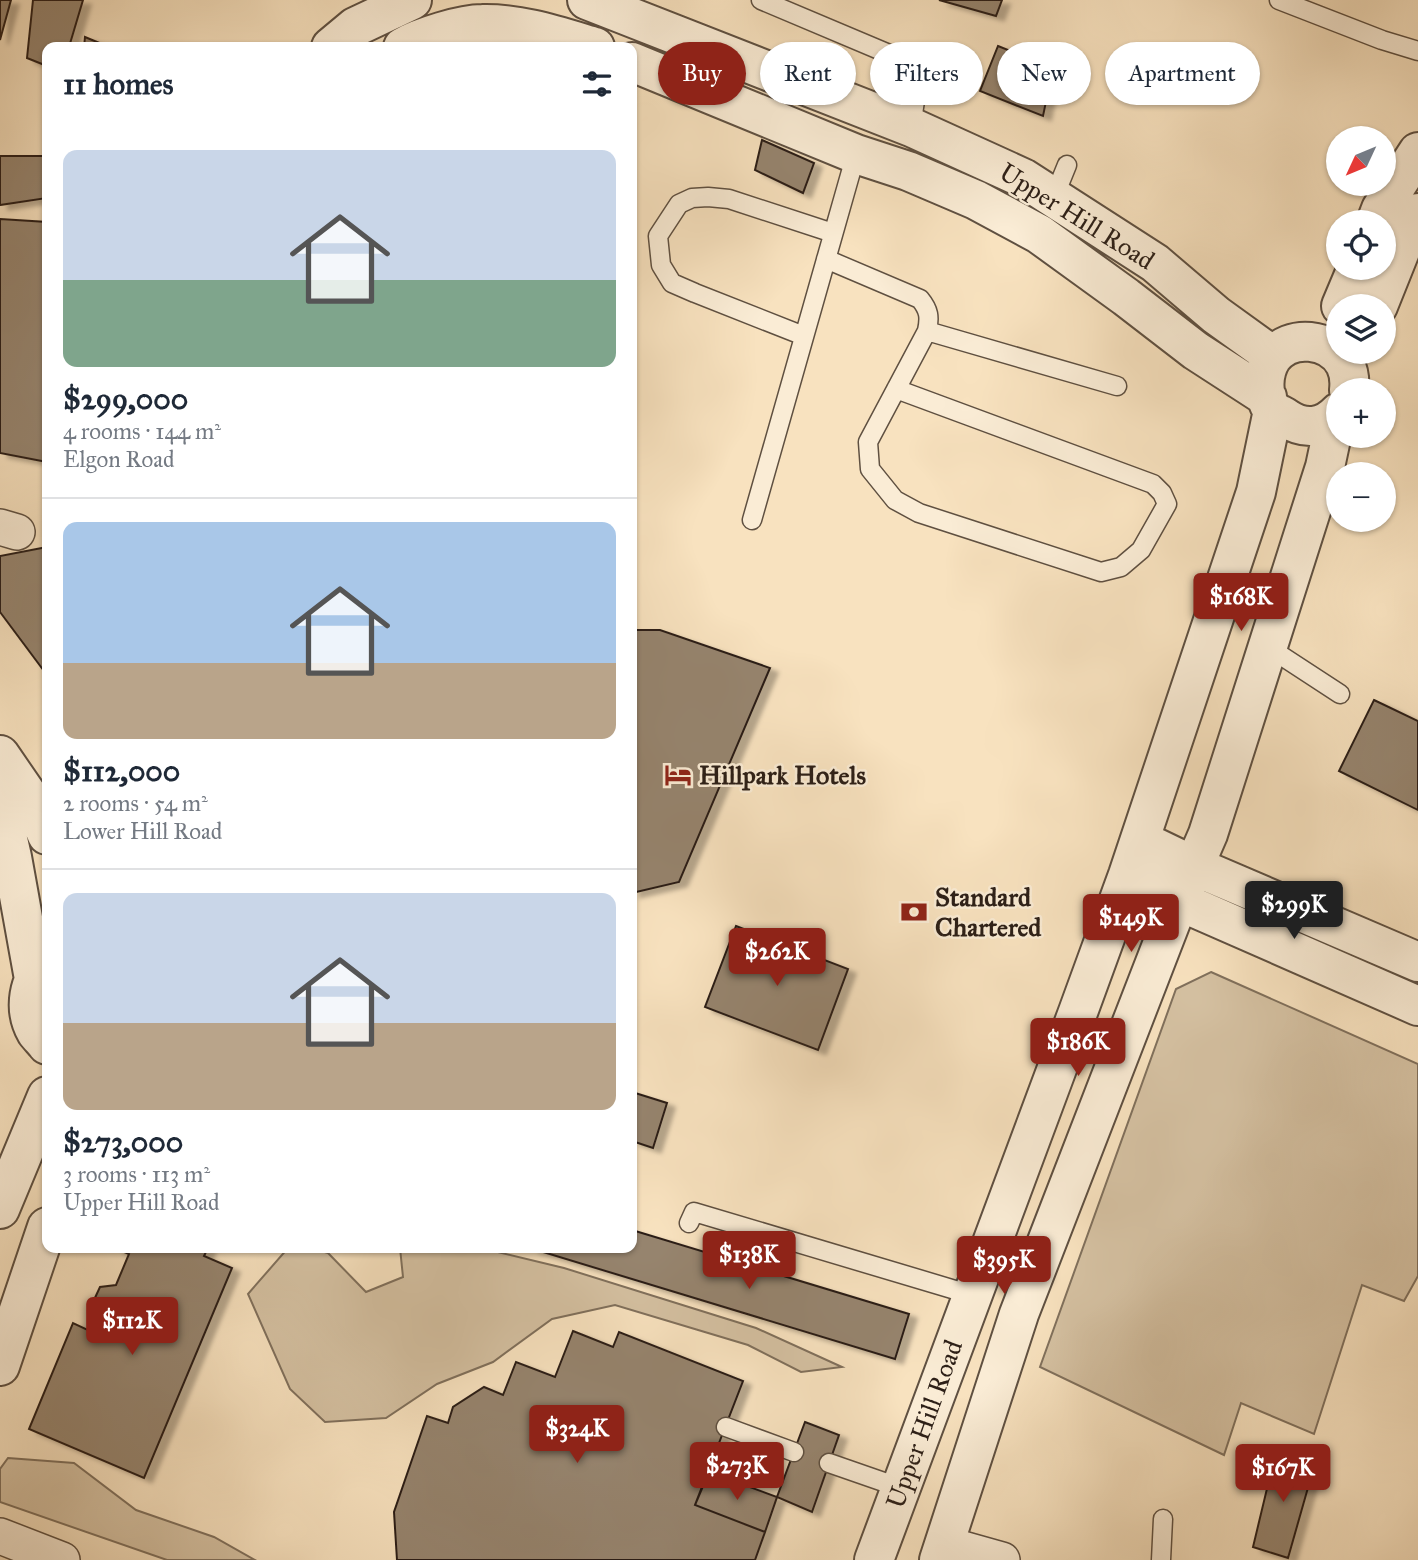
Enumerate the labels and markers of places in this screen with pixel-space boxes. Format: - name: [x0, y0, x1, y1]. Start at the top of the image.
- pin: $168K: [1192, 574, 1290, 633]
- place label: Hillpark Hotels: [699, 759, 866, 791]
- hotel icon: Hillpark Hotels: [663, 760, 693, 790]
- place label: Standard Chartered: [935, 881, 1042, 943]
- pin: $299K: [1245, 881, 1343, 941]
- pin: $149K: [1082, 894, 1180, 954]
- bank icon: Standard Chartered: [899, 897, 929, 927]
- pin: $262K: [728, 928, 826, 988]
- pin: $186K: [1029, 1018, 1127, 1078]
- pin: $138K: [700, 1232, 798, 1291]
- pin: $395K: [955, 1236, 1053, 1296]
- pin: $112K: [83, 1298, 181, 1357]
- pin: $324K: [528, 1406, 626, 1465]
- pin: $273K: [688, 1442, 786, 1502]
- pin: $167K: [1234, 1444, 1332, 1504]

